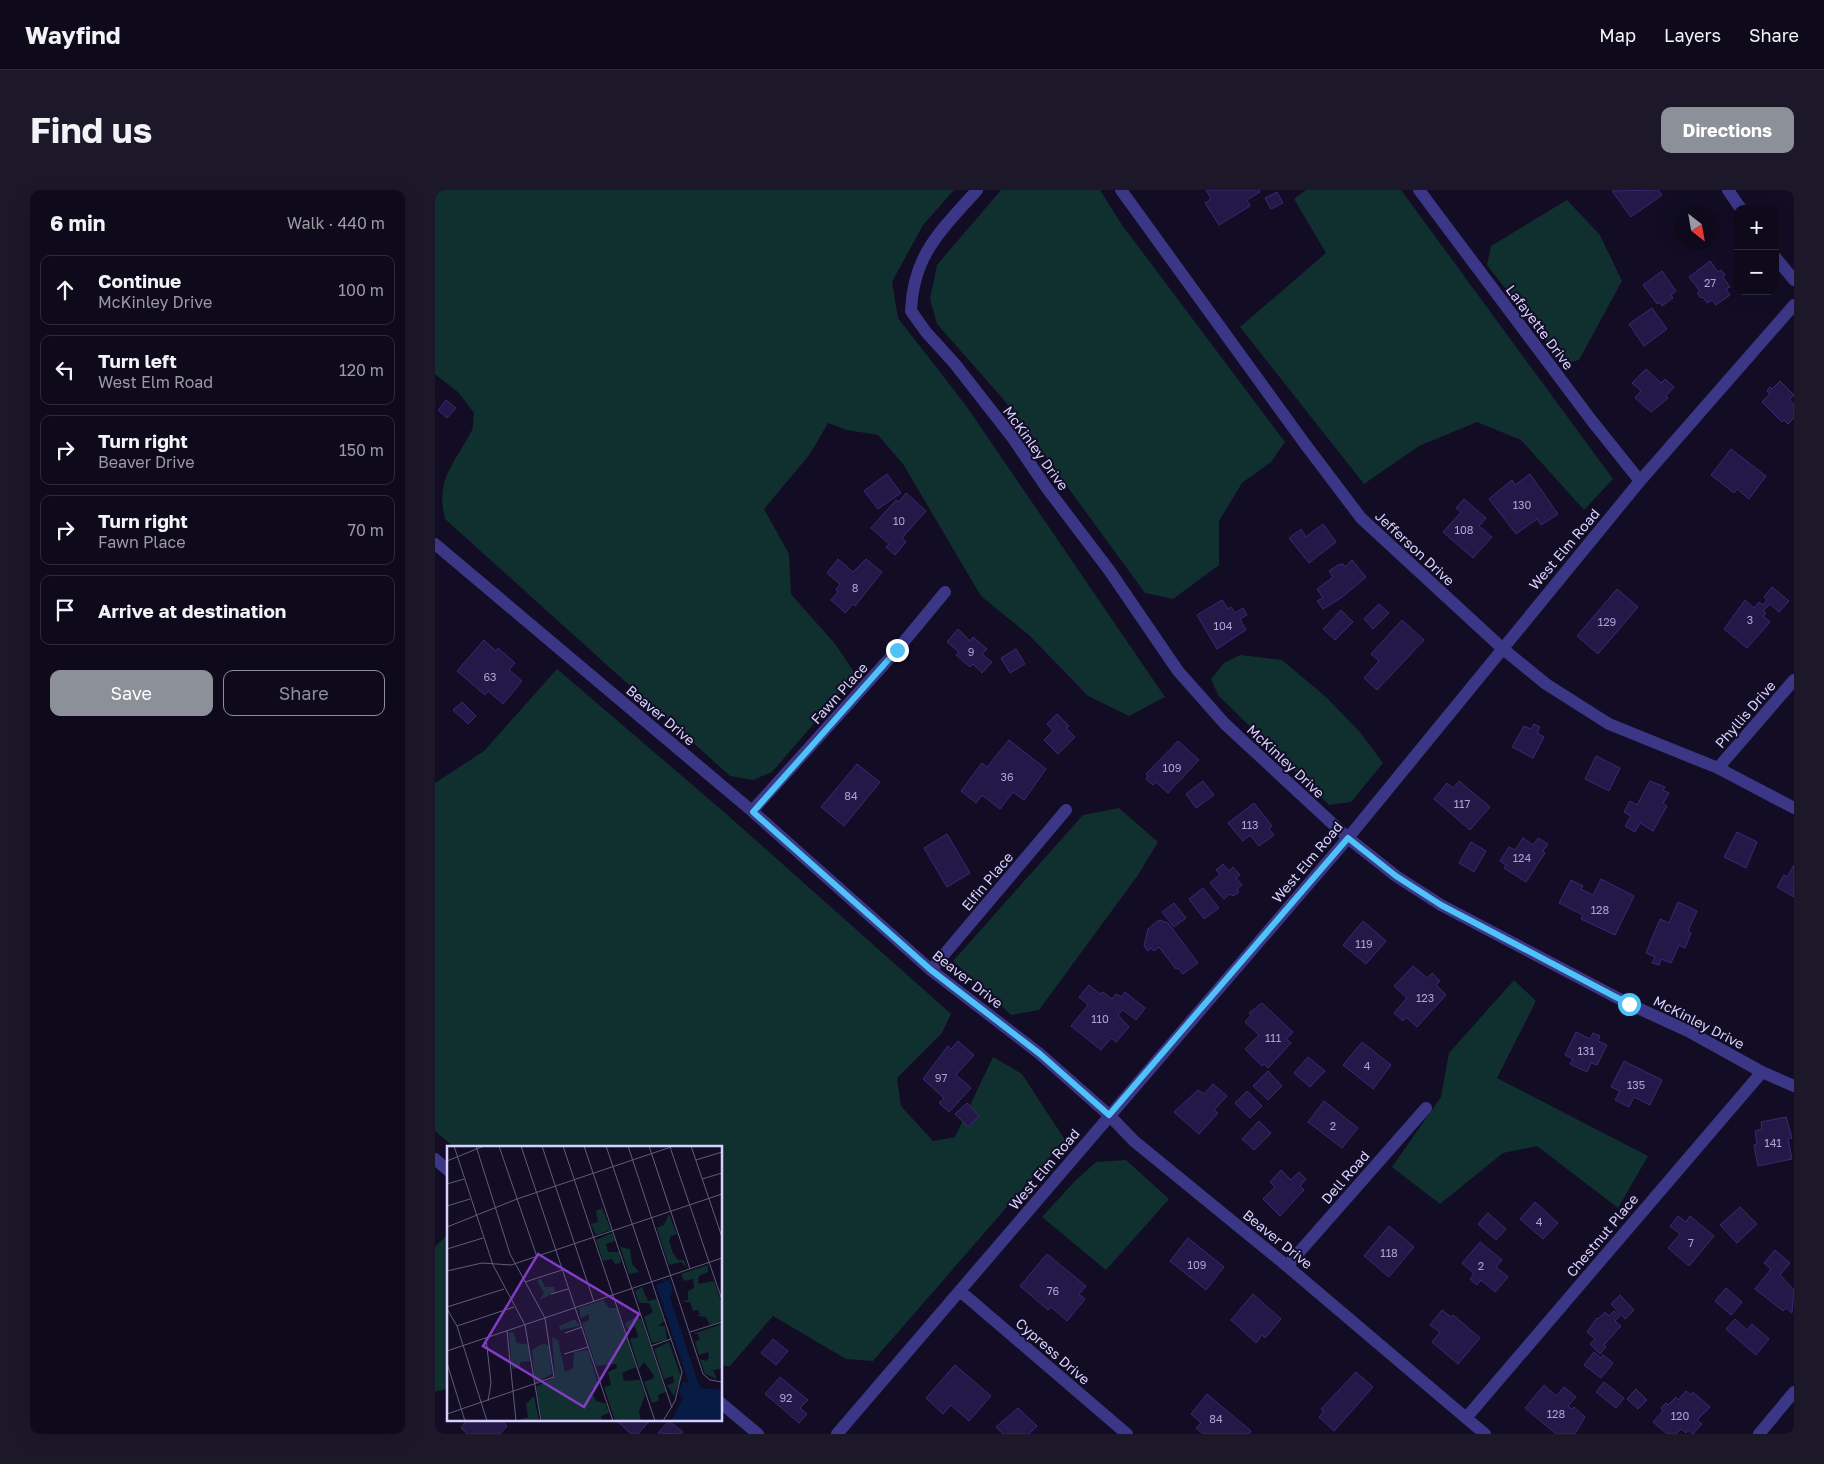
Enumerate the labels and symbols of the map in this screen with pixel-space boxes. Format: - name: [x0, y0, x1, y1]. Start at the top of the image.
- north arrow: [1674, 205, 1719, 250]
- house number: 27: [1704, 276, 1716, 289]
- street label: Lafayette Drive: [1503, 281, 1577, 373]
- street label: McKinley Drive: [1000, 403, 1072, 493]
- house number: 130: [1513, 498, 1531, 511]
- street label: West Elm Road: [1525, 505, 1603, 593]
- street label: Jefferson Drive: [1372, 507, 1458, 589]
- house number: 10: [893, 514, 905, 527]
- house number: 108: [1455, 523, 1474, 536]
- house number: 8: [852, 581, 859, 594]
- house number: 3: [1747, 613, 1753, 626]
- house number: 129: [1598, 615, 1616, 628]
- house number: 104: [1214, 619, 1233, 632]
- route end: [886, 639, 909, 662]
- house number: 9: [968, 645, 974, 658]
- street label: Fawn Place: [807, 659, 871, 727]
- house number: 63: [483, 670, 497, 683]
- street label: Phyllis Drive: [1711, 677, 1779, 751]
- street label: Beaver Drive: [623, 681, 699, 749]
- street label: McKinley Drive: [1244, 721, 1328, 801]
- house number: 109: [1163, 761, 1181, 774]
- house number: 36: [1000, 770, 1014, 783]
- house number: 84: [844, 789, 858, 802]
- house number: 117: [1454, 797, 1470, 810]
- house number: 113: [1241, 818, 1259, 831]
- street label: West Elm Road: [1268, 818, 1346, 906]
- street label: Elfin Place: [958, 848, 1016, 914]
- house number: 124: [1513, 851, 1531, 864]
- house number: 128: [1591, 903, 1609, 916]
- house number: 119: [1355, 937, 1373, 950]
- street label: Beaver Drive: [929, 946, 1007, 1012]
- house number: 123: [1416, 991, 1434, 1004]
- street label: McKinley Drive: [1651, 992, 1747, 1052]
- route start: [1618, 993, 1641, 1016]
- house number: 110: [1091, 1012, 1109, 1025]
- house number: 111: [1265, 1031, 1281, 1044]
- house number: 131: [1577, 1044, 1595, 1057]
- house number: 4: [1364, 1059, 1371, 1072]
- house number: 97: [935, 1071, 947, 1084]
- house number: 135: [1627, 1078, 1645, 1091]
- house number: 2: [1330, 1119, 1336, 1132]
- street label: West Elm Road: [1005, 1125, 1083, 1213]
- house number: 141: [1764, 1136, 1782, 1149]
- inset map: [447, 1146, 723, 1422]
- street label: Dell Road: [1317, 1147, 1373, 1207]
- street label: Chestnut Place: [1562, 1190, 1642, 1280]
- street label: Beaver Drive: [1240, 1206, 1316, 1272]
- house number: 4: [1536, 1215, 1543, 1228]
- house number: 7: [1688, 1236, 1694, 1249]
- house number: 118: [1380, 1246, 1398, 1259]
- house number: 109: [1188, 1258, 1206, 1271]
- house number: 2: [1478, 1259, 1484, 1272]
- house number: 76: [1047, 1284, 1060, 1297]
- street label: Cypress Drive: [1013, 1314, 1093, 1388]
- house number: 92: [779, 1391, 793, 1404]
- house number: 128: [1547, 1407, 1565, 1420]
- house number: 120: [1671, 1409, 1689, 1422]
- house number: 84: [1209, 1412, 1223, 1425]

